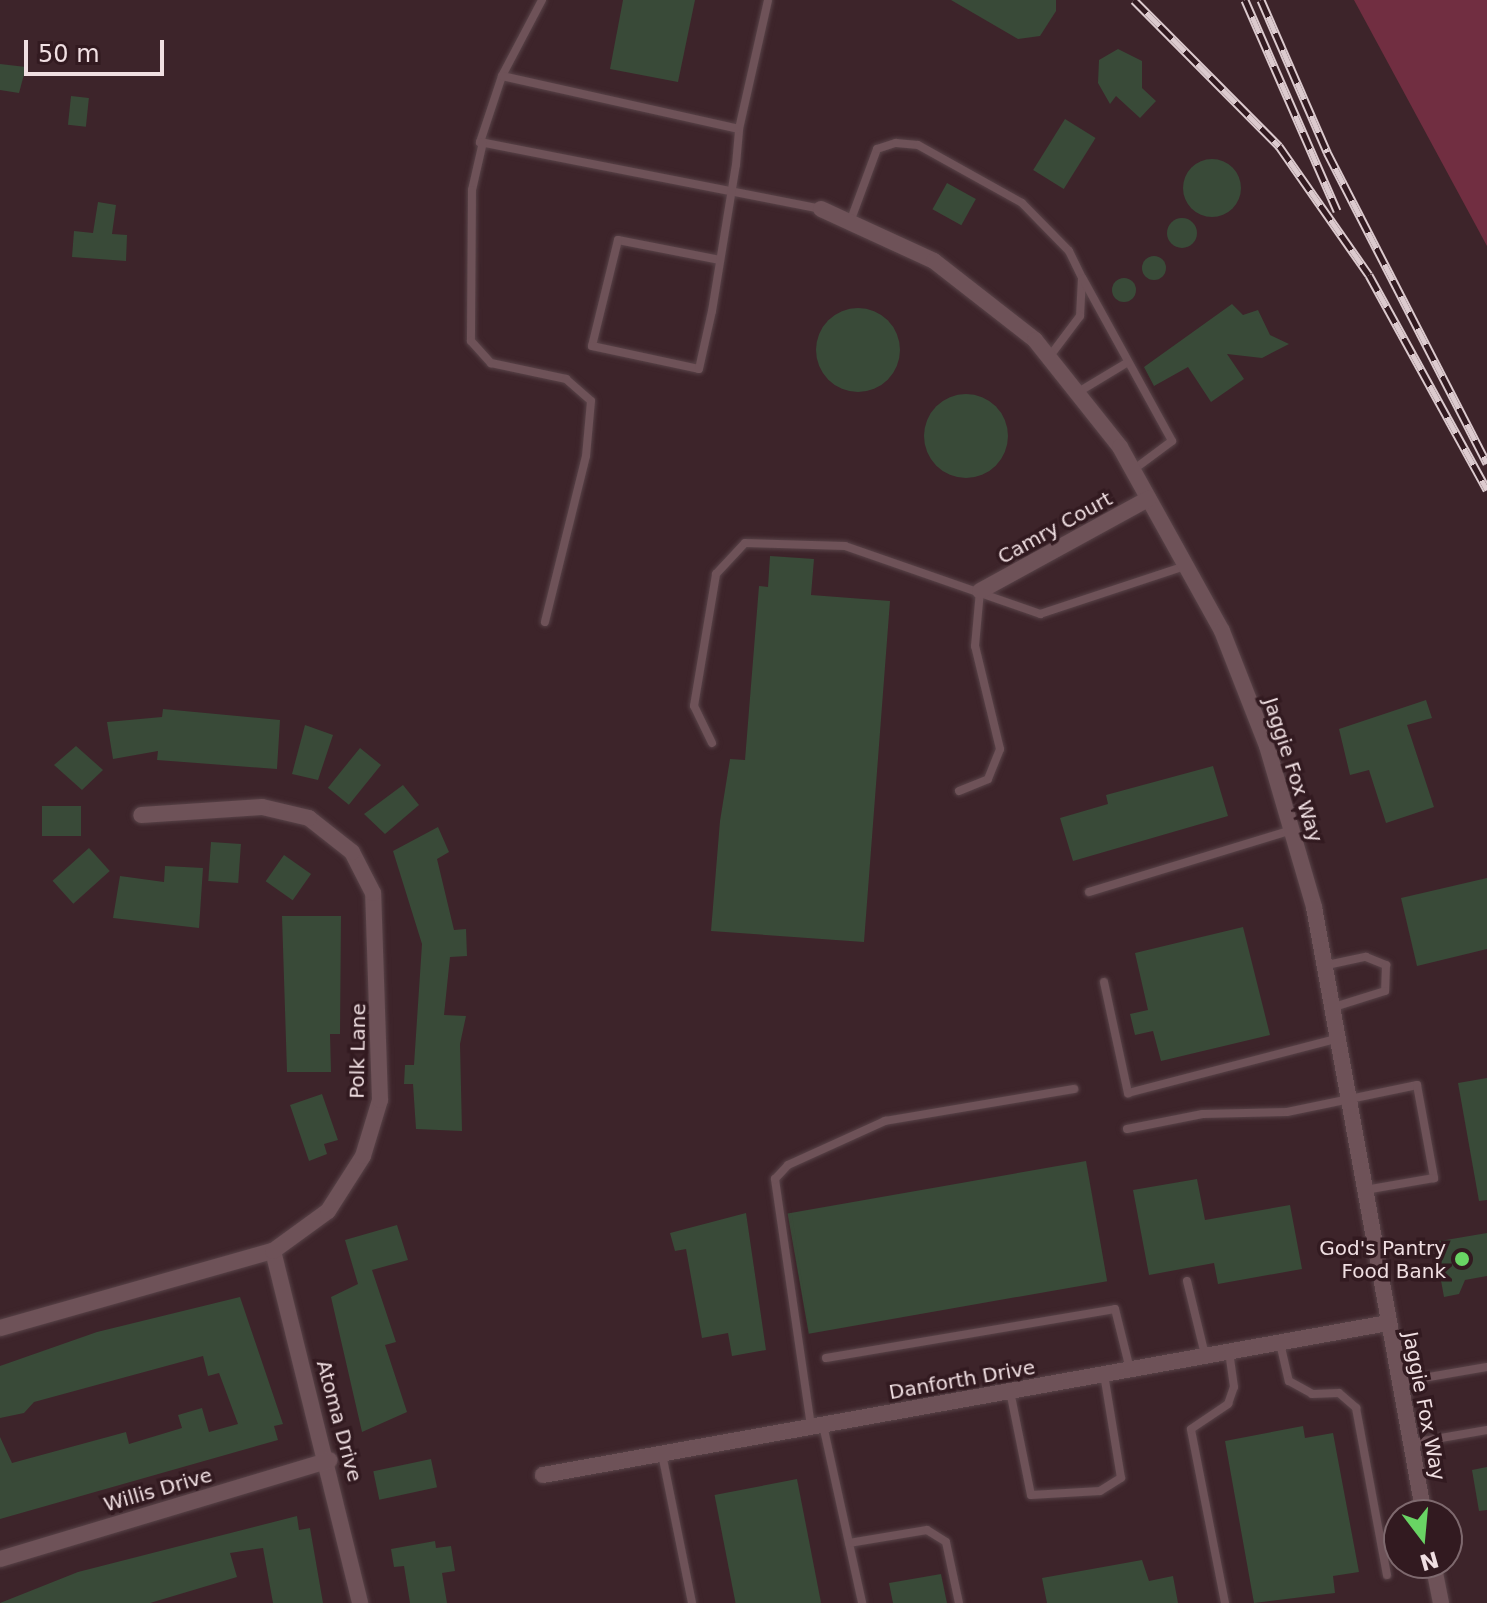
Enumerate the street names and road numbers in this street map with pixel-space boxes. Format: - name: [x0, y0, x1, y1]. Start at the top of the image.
- street label: Camry Court: [994, 487, 1116, 569]
- street label: Jaggie Fox Way: [1258, 695, 1328, 845]
- street label: Polk Lane: [345, 1003, 371, 1099]
- street label: Jaggie Fox Way: [1398, 1330, 1450, 1482]
- street label: Danforth Drive: [887, 1355, 1037, 1405]
- street label: Atoma Drive: [311, 1358, 367, 1484]
- street label: Willis Drive: [101, 1463, 215, 1517]

